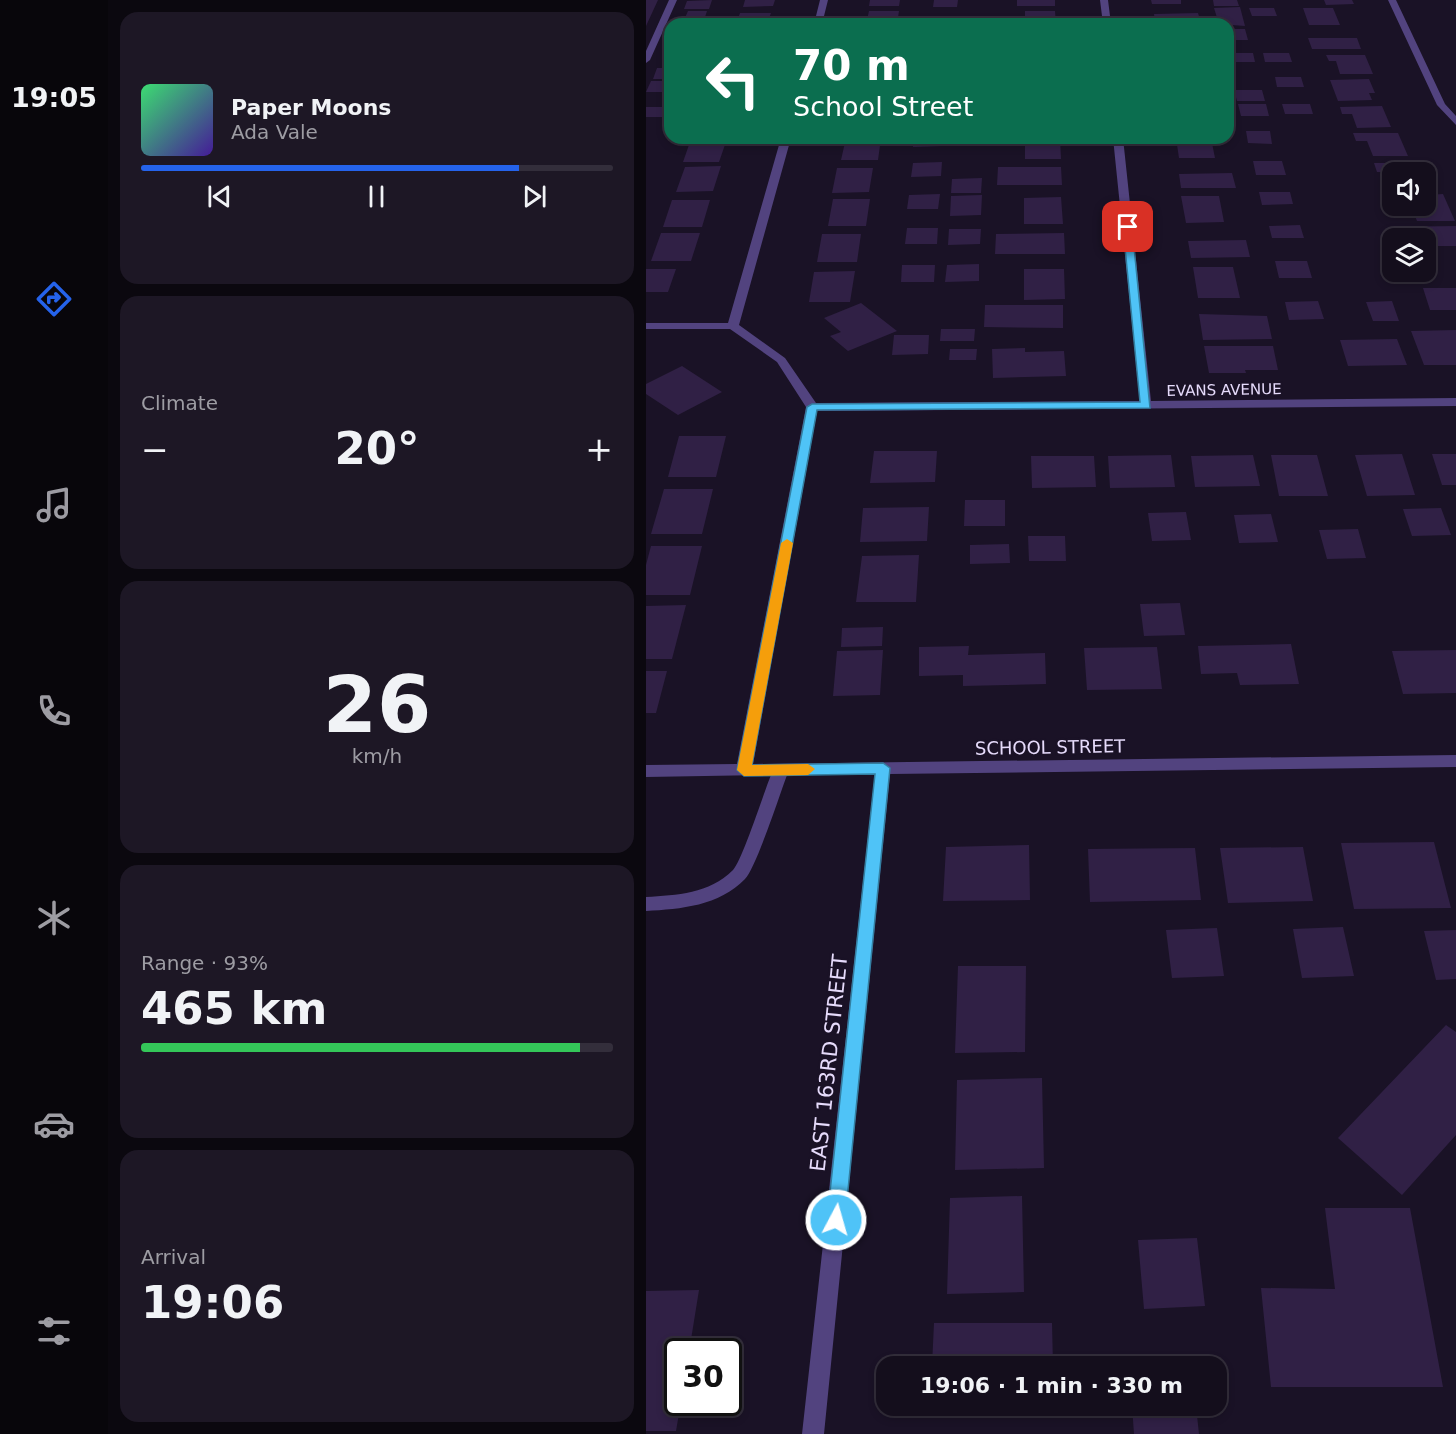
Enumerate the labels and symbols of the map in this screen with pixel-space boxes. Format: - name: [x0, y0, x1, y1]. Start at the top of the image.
- pin: [1102, 201, 1153, 252]
- street label: EVANS AVENUE: [1166, 380, 1282, 400]
- street label: SCHOOL STREET: [975, 735, 1126, 759]
- street label: EAST 163RD STREET: [806, 953, 852, 1173]
- position arrow: [804, 1188, 868, 1252]
- speed limit sign: 30: [664, 1338, 742, 1416]

